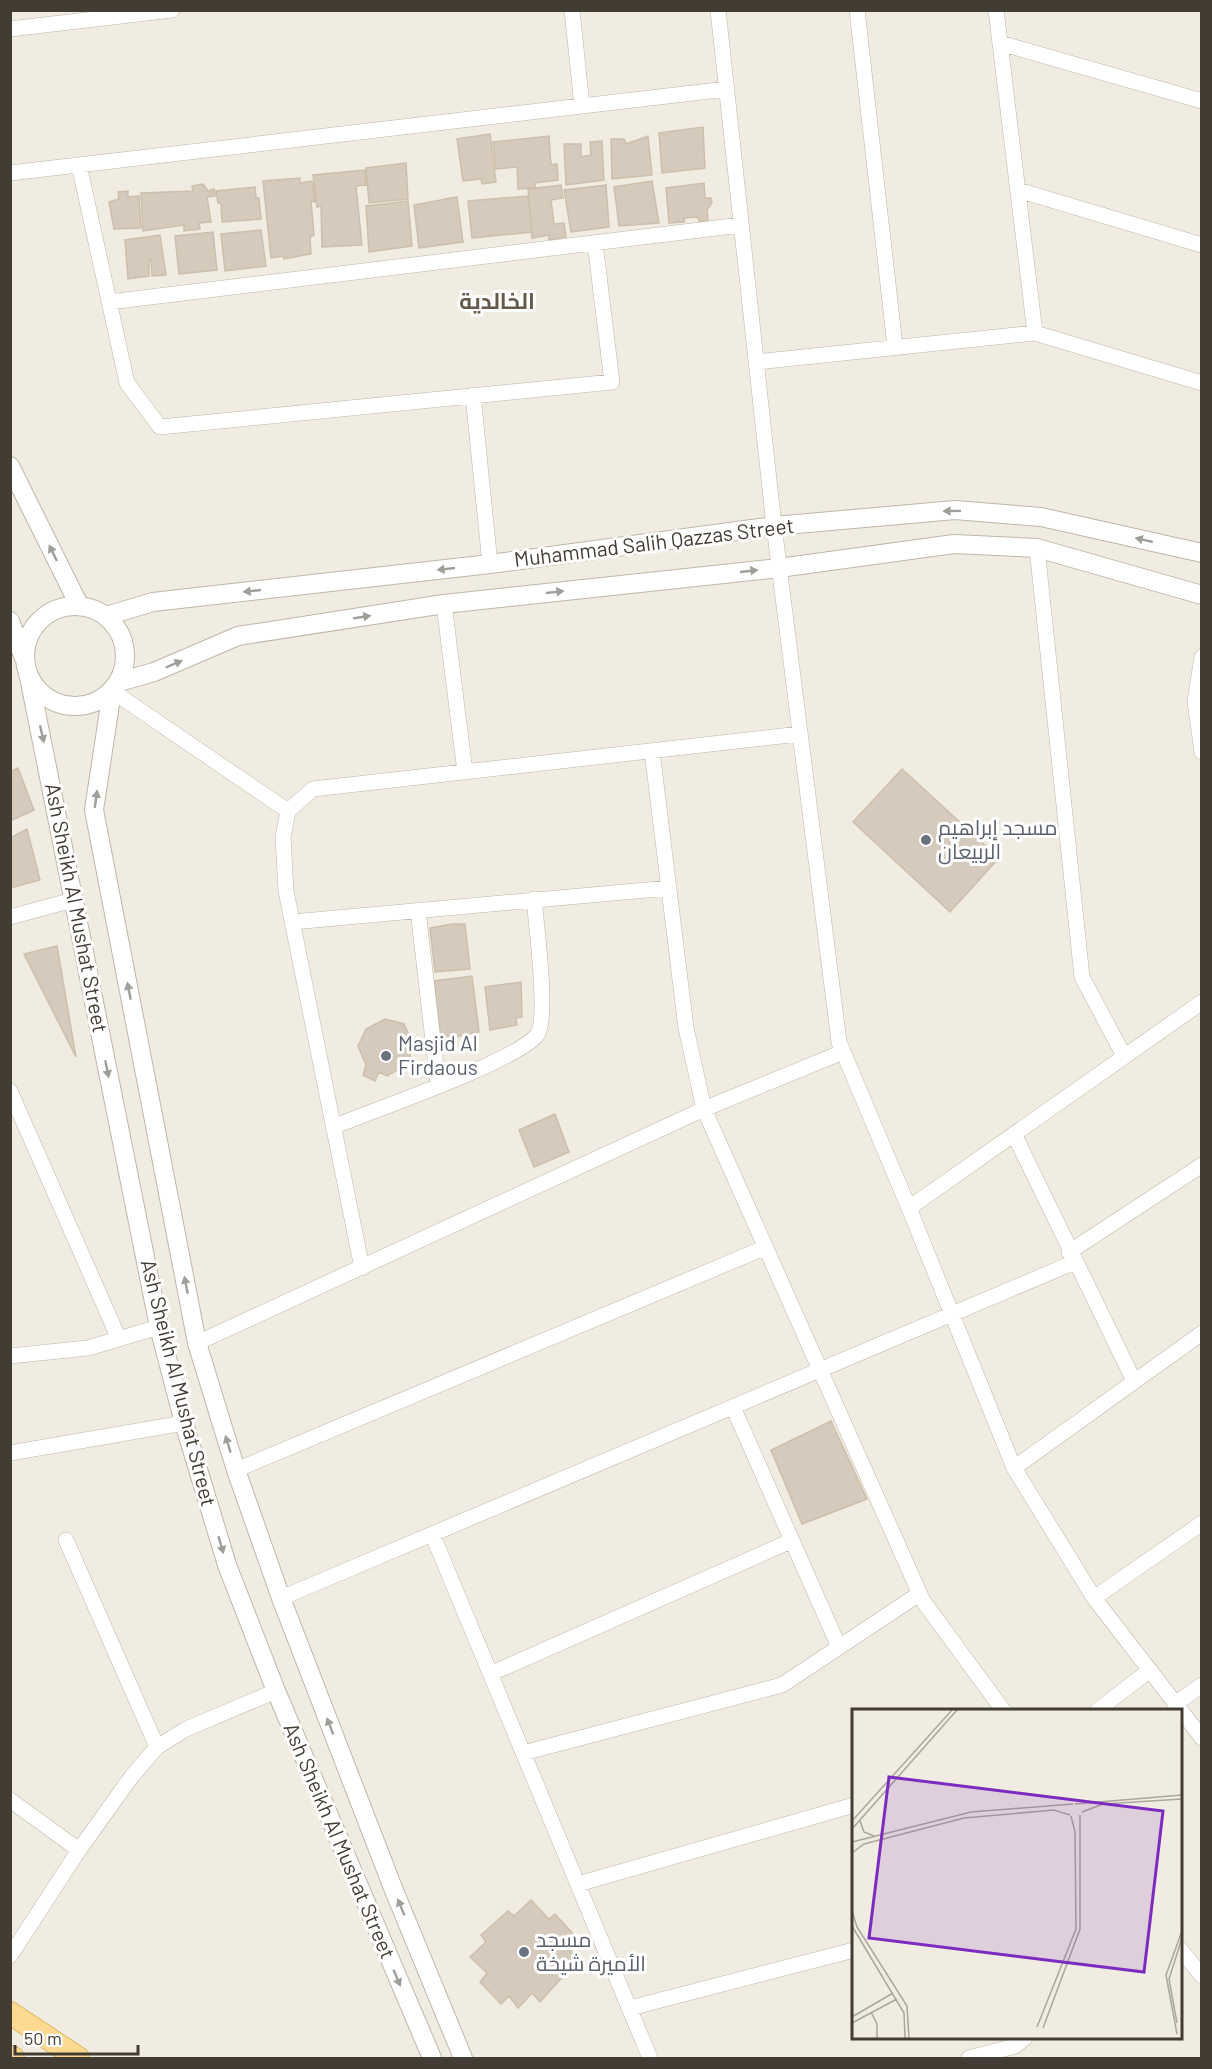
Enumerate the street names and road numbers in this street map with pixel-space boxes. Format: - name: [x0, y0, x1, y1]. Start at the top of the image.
- street label: Muhammad Salih Qazzas Street: [512, 512, 795, 571]
- street label: Ash Sheikh Al Mushat Street: [41, 781, 114, 1035]
- street label: Ash Sheikh Al Mushat Street: [137, 1257, 222, 1509]
- street label: Ash Sheikh Al Mushat Street: [279, 1719, 401, 1962]

